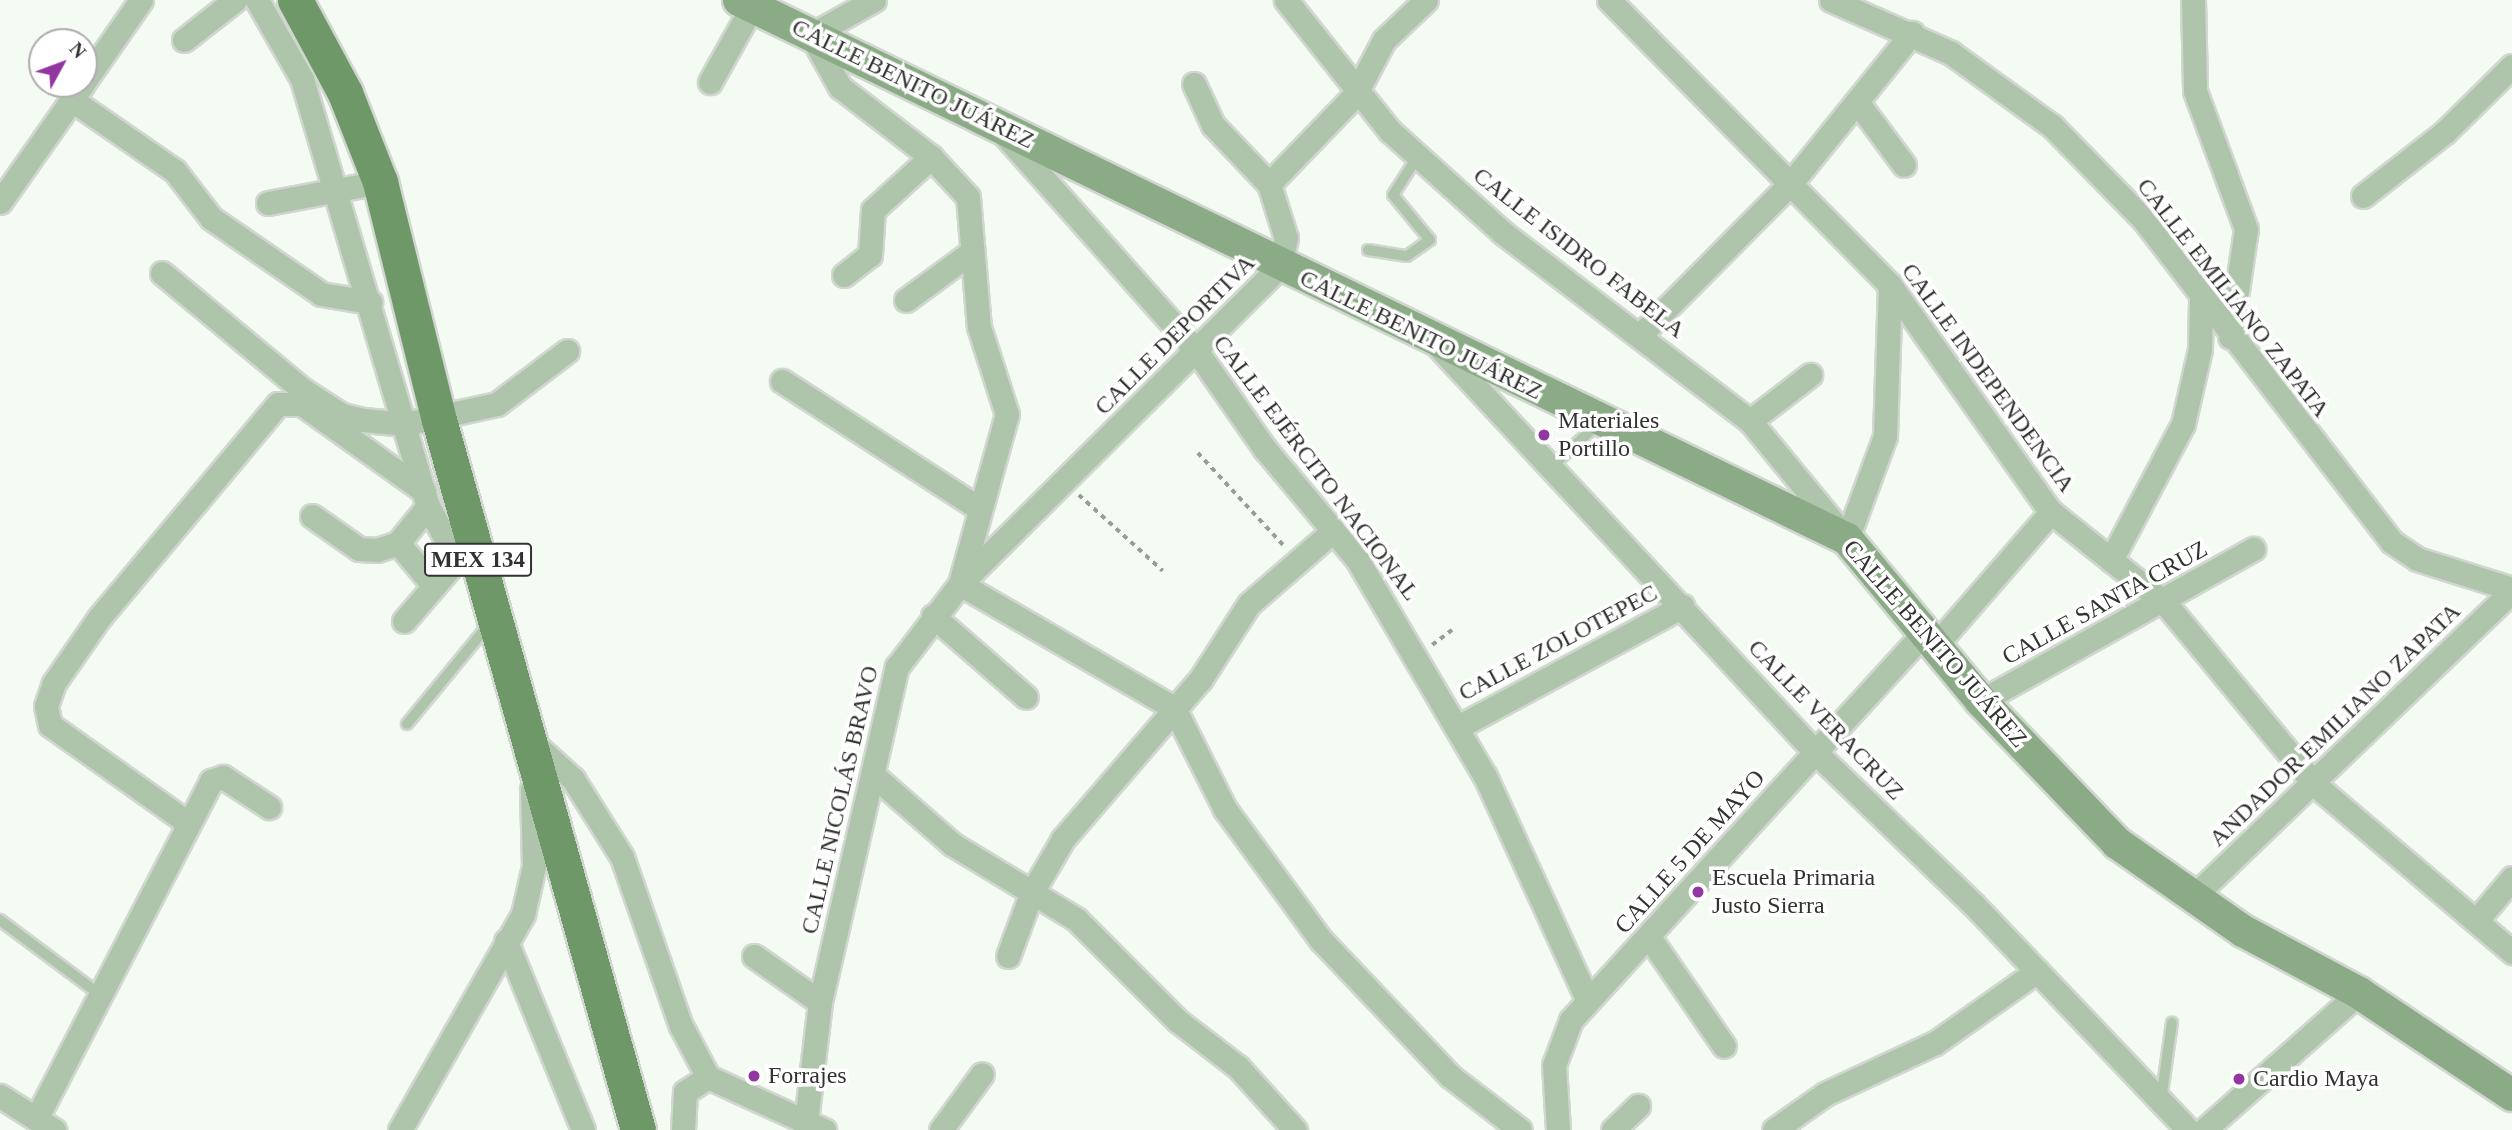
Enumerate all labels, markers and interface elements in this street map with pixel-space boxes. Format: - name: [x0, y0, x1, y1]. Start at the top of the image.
- street label: CALLE BENITO JUÁREZ: [787, 13, 1039, 155]
- north arrow: [28, 28, 98, 98]
- text: N: [65, 38, 90, 62]
- street label: CALLE ISIDRO FABELA: [1467, 161, 1691, 345]
- street label: CALLE EMILIANO ZAPATA: [2131, 173, 2335, 423]
- street label: CALLE DEPORTIVA: [1089, 249, 1261, 421]
- street label: CALLE INDEPENDENCIA: [1895, 258, 2081, 498]
- street label: CALLE BENITO JUÁREZ: [1295, 264, 1547, 406]
- street label: CALLE EJÉRCITO NACIONAL: [1207, 330, 1425, 606]
- place label: Materiales Portillo: [1558, 407, 1659, 463]
- marker: Materiales Portillo: [1536, 427, 1552, 443]
- street label: CALLE BENITO JUÁREZ: [1837, 534, 2033, 754]
- street label: CALLE SANTA CRUZ: [1997, 534, 2213, 672]
- road number: MEX 134: [424, 540, 532, 580]
- street label: CALLE ZOLOTEPEC: [1454, 578, 1662, 708]
- street label: ANDADOR EMILIANO ZAPATA: [2203, 597, 2467, 853]
- street label: CALLE VERACRUZ: [1742, 634, 1910, 806]
- street label: CALLE NICOLÁS BRAVO: [795, 663, 885, 937]
- street label: CALLE 5 DE MAYO: [1609, 764, 1771, 940]
- place label: Escuela Primaria Justo Sierra: [1712, 864, 1875, 920]
- marker: Escuela Primaria Justo Sierra: [1690, 884, 1706, 900]
- place label: Forrajes: [768, 1062, 847, 1090]
- place label: Cardio Maya: [2253, 1065, 2379, 1093]
- marker: Forrajes: [746, 1068, 762, 1084]
- marker: Cardio Maya: [2231, 1071, 2247, 1087]

